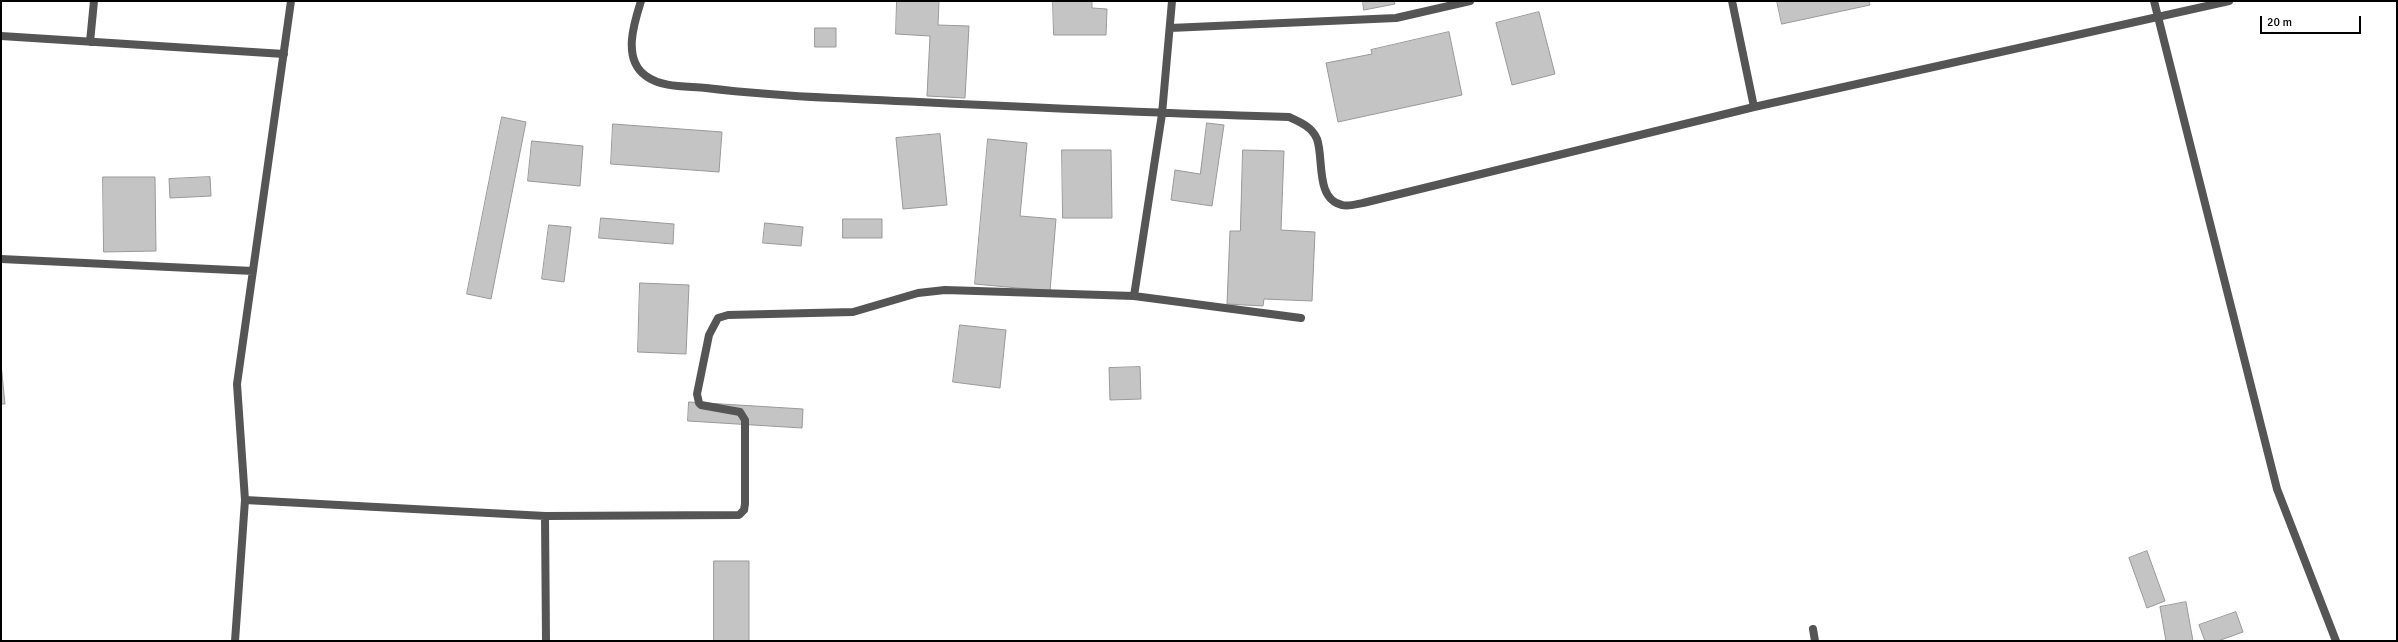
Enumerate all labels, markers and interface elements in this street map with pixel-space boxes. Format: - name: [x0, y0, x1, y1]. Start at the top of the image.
- scale bar: [2262, 8, 2363, 34]
- text: 20 m: [2267, 15, 2292, 30]

